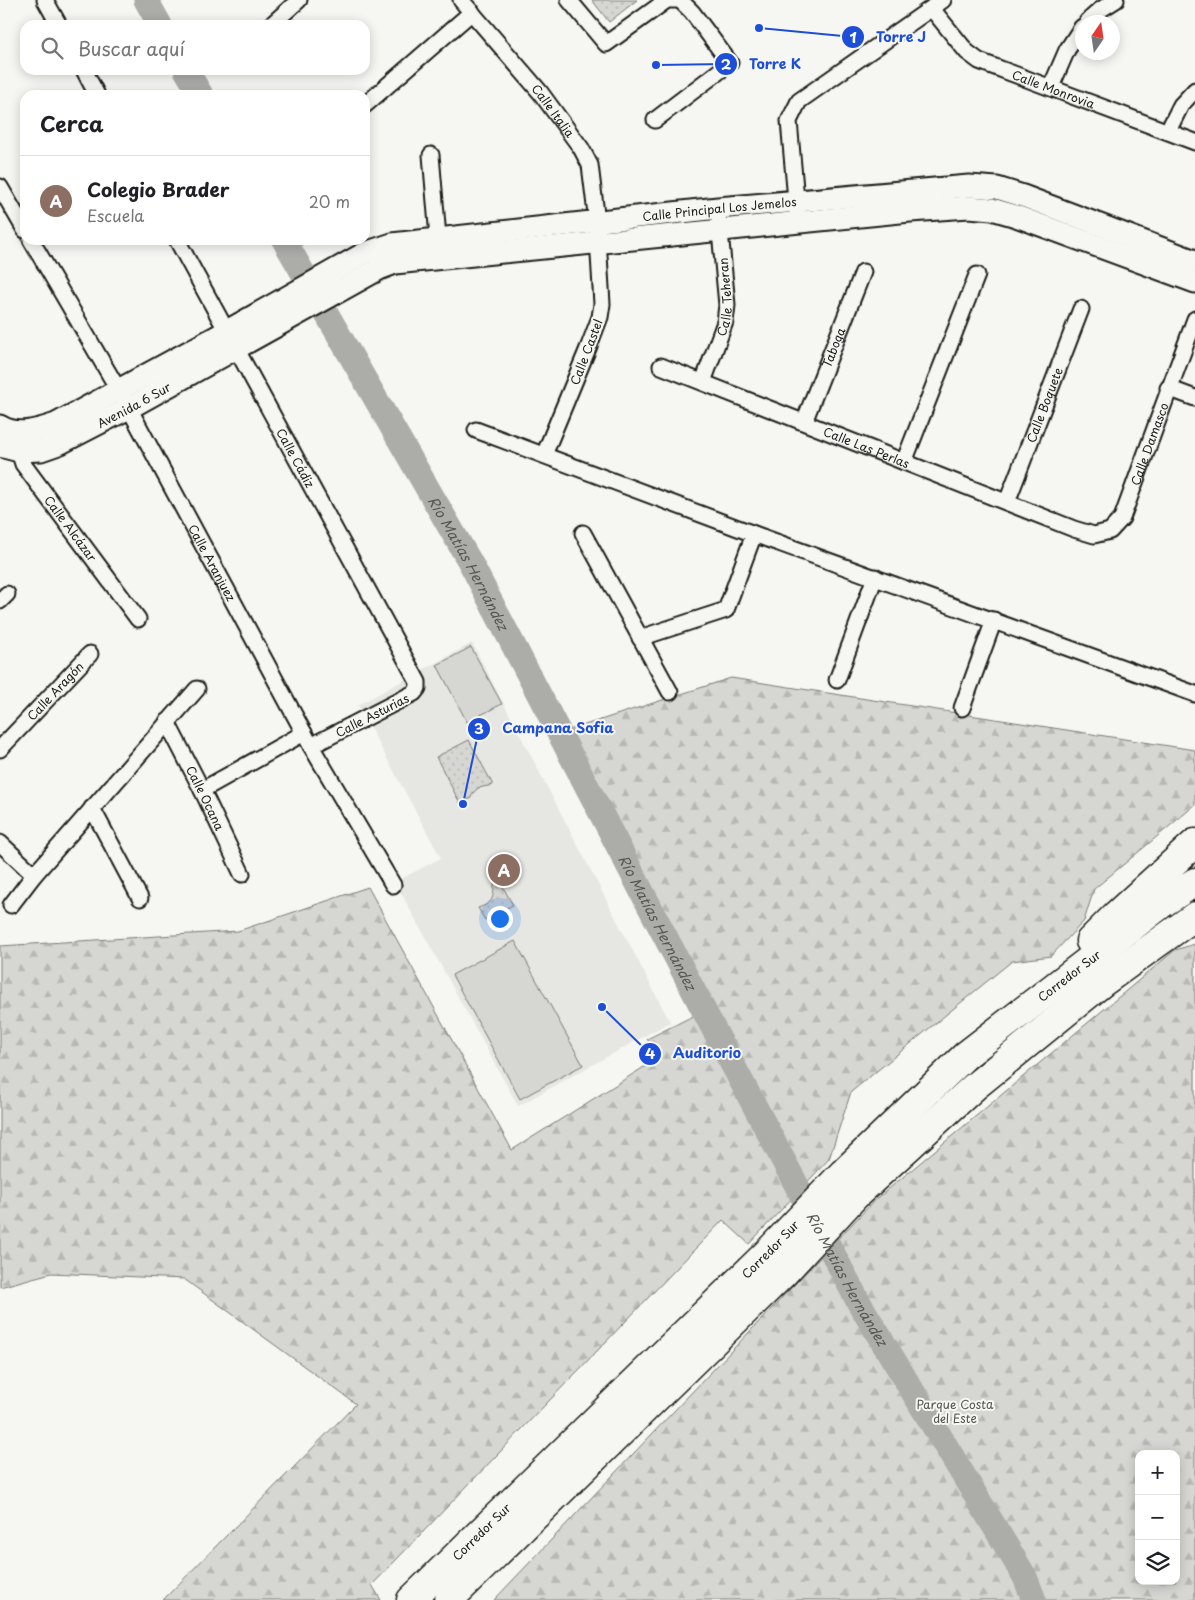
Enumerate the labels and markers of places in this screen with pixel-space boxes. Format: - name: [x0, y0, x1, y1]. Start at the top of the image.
- callout: Torre J: [841, 23, 936, 52]
- callout: Torre K: [714, 50, 811, 79]
- callout: Campana Sofia: [467, 714, 623, 743]
- pin: A: [488, 851, 520, 889]
- callout: Auditorio: [638, 1039, 751, 1068]

